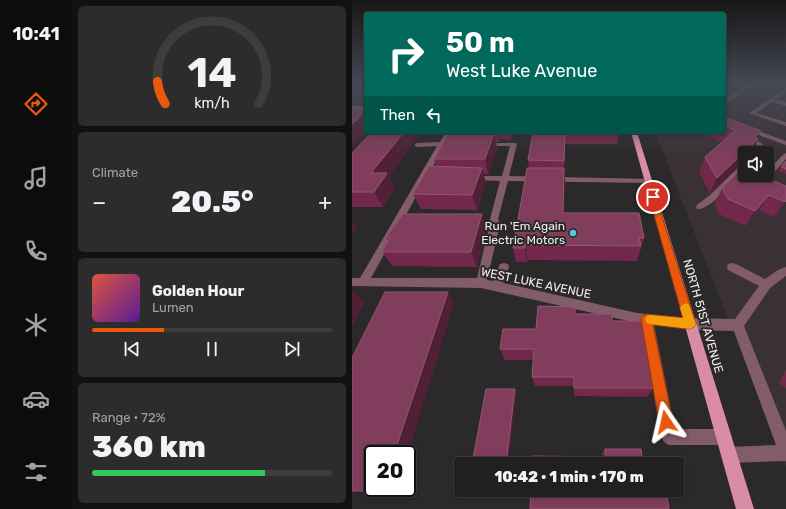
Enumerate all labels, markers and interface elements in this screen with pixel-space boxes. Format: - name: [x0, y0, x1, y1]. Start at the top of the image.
- text: 10:41: [12, 23, 60, 45]
- text: 50 m: [446, 26, 515, 59]
- icon: right: [380, 28, 432, 80]
- text: 14: [187, 48, 237, 97]
- text: West Luke Avenue: [446, 60, 597, 82]
- icon: directions: [22, 90, 50, 118]
- text: km/h: [194, 94, 230, 111]
- icon: left: [423, 104, 445, 126]
- text: Then: [380, 106, 415, 124]
- map controls: [738, 146, 774, 182]
- button: sound: [738, 146, 774, 182]
- icon: music: [22, 164, 50, 192]
- text: Climate: [92, 165, 138, 180]
- pin: [636, 180, 670, 214]
- text: 20.5°: [171, 184, 254, 220]
- icon: arrive: [642, 186, 664, 208]
- text: −: [92, 189, 106, 216]
- text: +: [318, 189, 332, 216]
- place label: Run 'Em Again Electric Motors: [481, 219, 565, 247]
- marker: Run 'Em Again Electric Motors: [568, 228, 578, 238]
- icon: phone: [22, 237, 50, 265]
- street label: NORTH 51ST AVENUE: [680, 257, 726, 375]
- street label: WEST LUKE AVENUE: [480, 264, 592, 302]
- text: Golden Hour: [152, 282, 244, 300]
- text: Lumen: [152, 300, 194, 315]
- icon: climate: [22, 311, 50, 339]
- icon: previous: [121, 338, 143, 360]
- icon: pause: [201, 338, 223, 360]
- icon: next: [281, 338, 303, 360]
- icon: car: [22, 385, 50, 413]
- position arrow: [645, 401, 687, 443]
- text: Range · 72%: [92, 410, 165, 425]
- text: 360 km: [92, 429, 206, 465]
- speed limit sign: 20: [364, 445, 416, 497]
- icon: filters: [22, 458, 50, 486]
- text: 10:42 · 1 min · 170 m: [494, 468, 644, 486]

